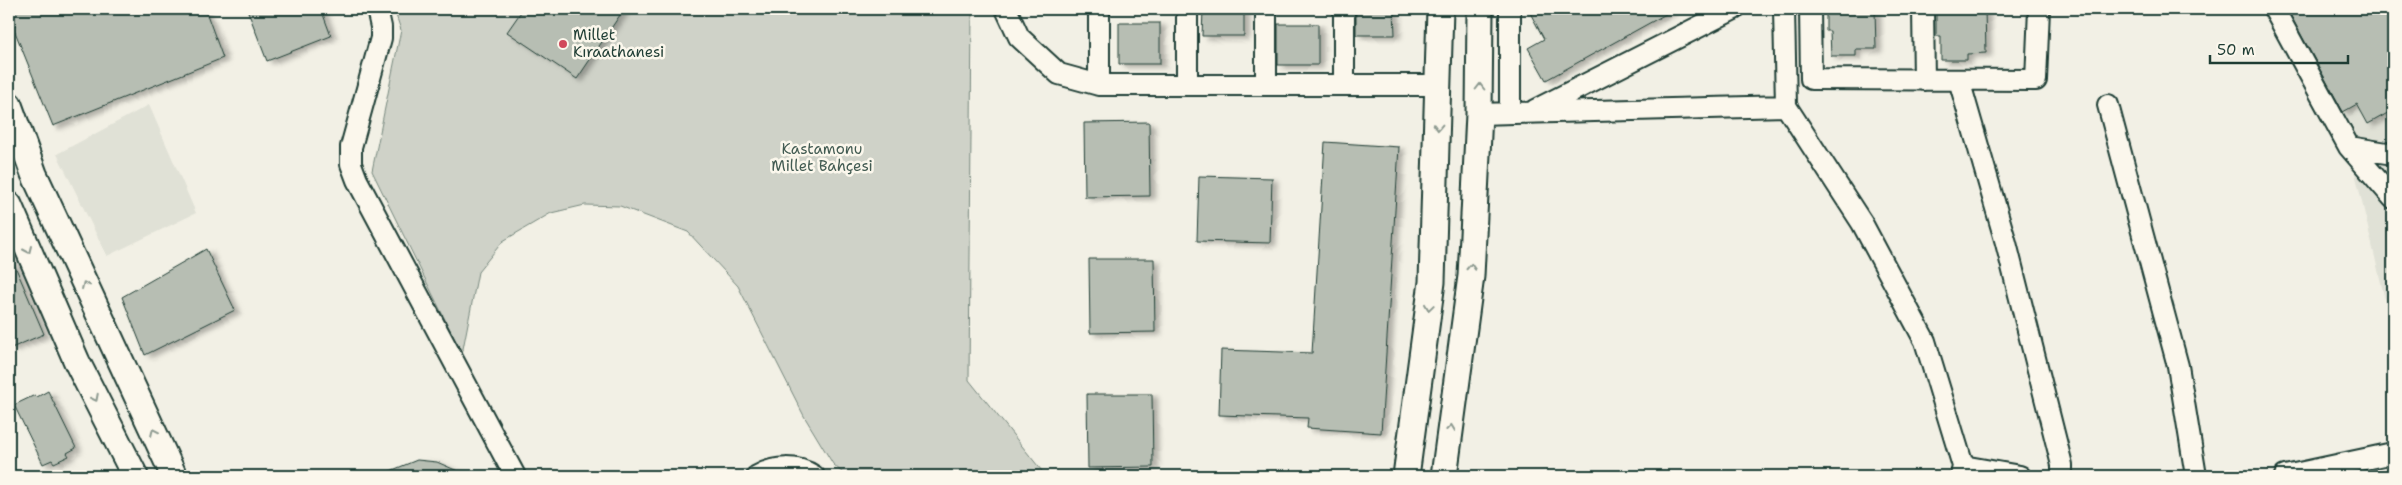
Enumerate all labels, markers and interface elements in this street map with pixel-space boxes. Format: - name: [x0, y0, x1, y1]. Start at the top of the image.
- place label: Millet Kıraathanesi: [573, 25, 664, 62]
- scale bar: [2210, 32, 2347, 64]
- marker: Millet Kıraathanesi: [557, 38, 569, 50]
- text: 50 m: [2217, 40, 2255, 60]
- one-way arrow: [1475, 83, 1485, 90]
- one-way arrow: [1432, 124, 1443, 132]
- park label: Kastamonu Millet Bahçesi: [771, 139, 873, 176]
- one-way arrow: [22, 245, 33, 254]
- one-way arrow: [1466, 262, 1477, 270]
- one-way arrow: [81, 281, 92, 290]
- one-way arrow: [1424, 303, 1435, 311]
- one-way arrow: [89, 393, 99, 402]
- one-way arrow: [1445, 424, 1456, 432]
- one-way arrow: [149, 428, 160, 437]

